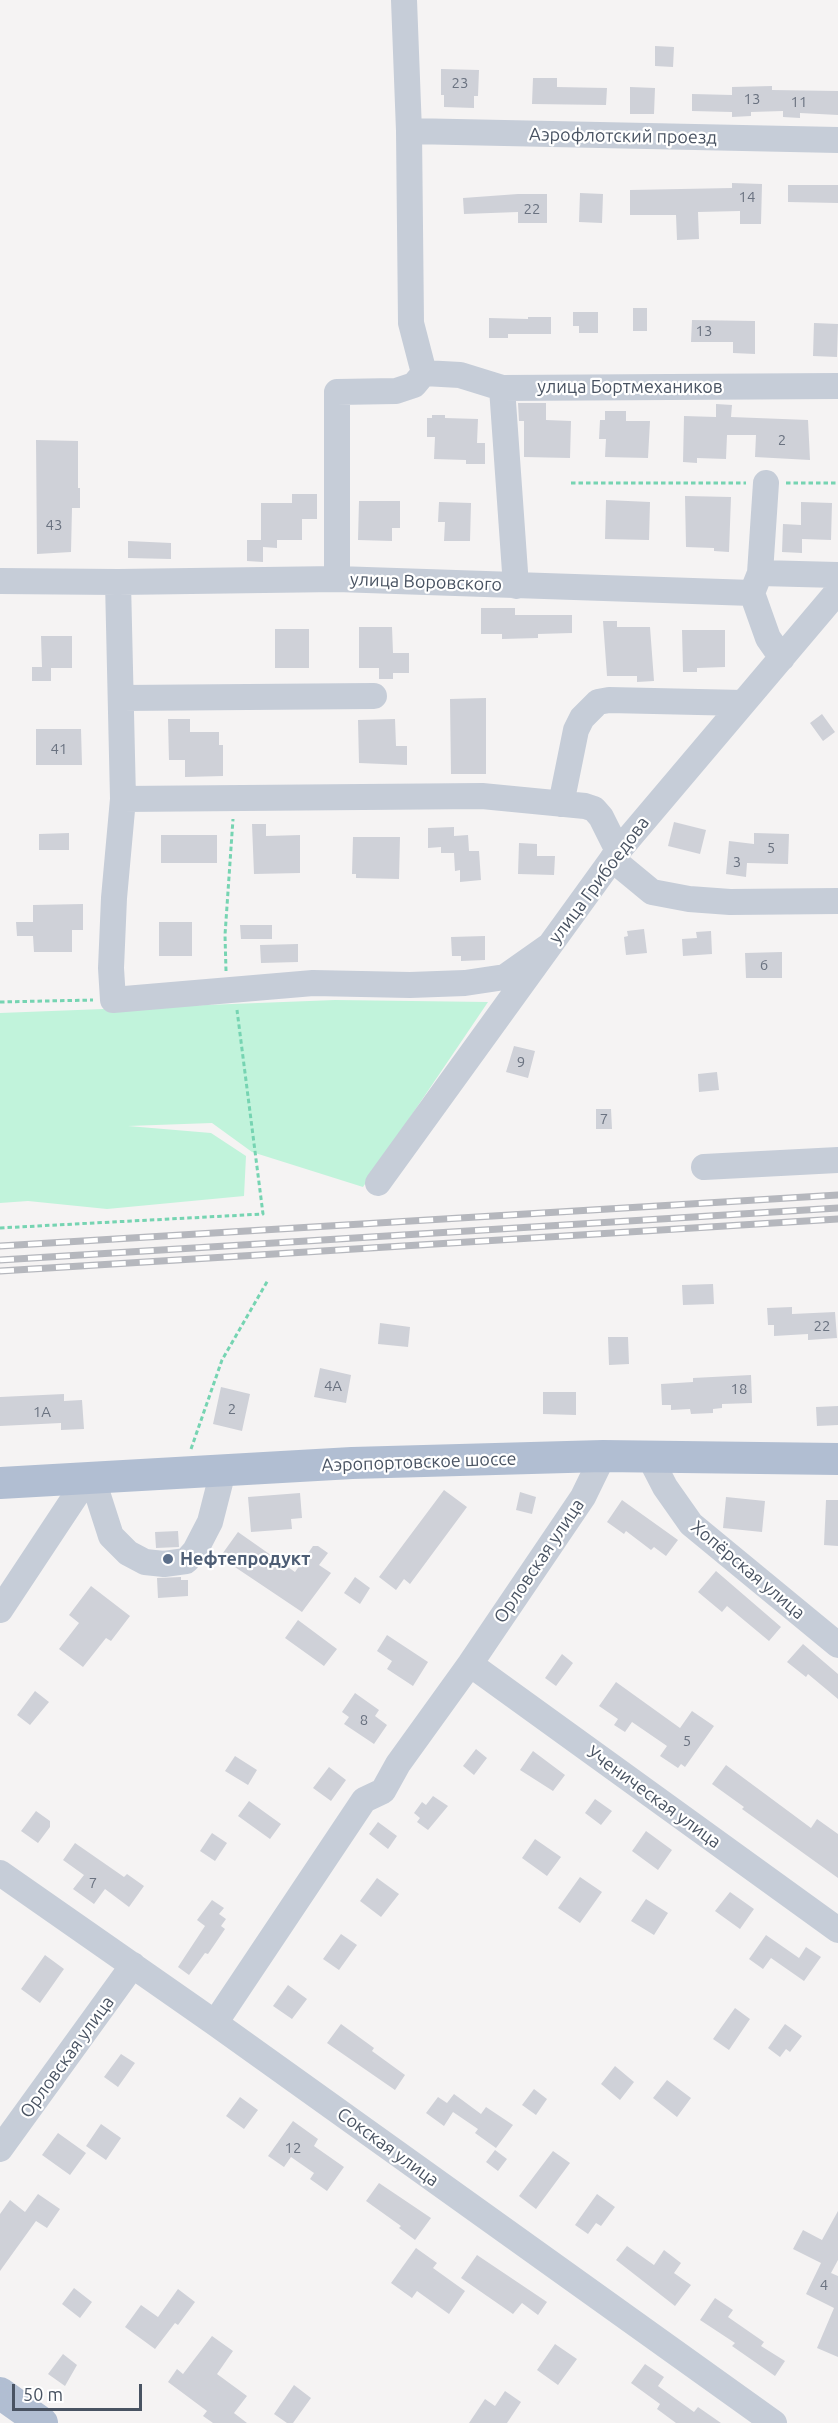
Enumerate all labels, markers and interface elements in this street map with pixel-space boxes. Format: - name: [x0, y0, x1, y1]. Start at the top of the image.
- house number: 23: [452, 74, 468, 92]
- house number: 13: [744, 90, 760, 108]
- house number: 11: [791, 93, 807, 111]
- street label: Аэрофлотский проезд: [529, 124, 717, 148]
- house number: 14: [739, 188, 755, 206]
- house number: 22: [524, 200, 540, 218]
- house number: 13: [696, 322, 712, 340]
- street label: улица Бортмехаников: [537, 376, 723, 398]
- house number: 2: [778, 431, 786, 449]
- house number: 43: [46, 516, 62, 534]
- street label: улица Воровского: [350, 569, 502, 595]
- house number: 41: [51, 740, 67, 758]
- street label: улица Грибоедова: [544, 812, 654, 948]
- house number: 5: [767, 839, 775, 857]
- house number: 3: [733, 853, 741, 871]
- house number: 6: [760, 956, 768, 974]
- house number: 9: [517, 1053, 525, 1071]
- house number: 7: [600, 1110, 608, 1128]
- house number: 22: [814, 1317, 830, 1335]
- house number: 4А: [324, 1377, 342, 1395]
- house number: 18: [731, 1380, 747, 1398]
- house number: 2: [228, 1400, 236, 1418]
- house number: 1А: [33, 1403, 51, 1421]
- street label: Аэропортовское шоссе: [321, 1448, 517, 1476]
- street label: Орловская улица: [489, 1495, 589, 1627]
- street label: Хопёрская улица: [687, 1516, 809, 1624]
- place label: Нефтепродукт: [180, 1548, 310, 1570]
- marker: Нефтепродукт: [161, 1552, 175, 1566]
- house number: 8: [360, 1711, 368, 1729]
- house number: 5: [683, 1732, 691, 1750]
- street label: Ученическая улица: [583, 1741, 725, 1853]
- house number: 7: [89, 1874, 97, 1892]
- street label: Орловская улица: [16, 1992, 118, 2122]
- street label: Сокская улица: [333, 2103, 443, 2191]
- house number: 12: [285, 2139, 301, 2157]
- house number: 4: [820, 2276, 828, 2294]
- scale bar: [15, 2372, 146, 2410]
- text: 50 m: [23, 2384, 63, 2404]

